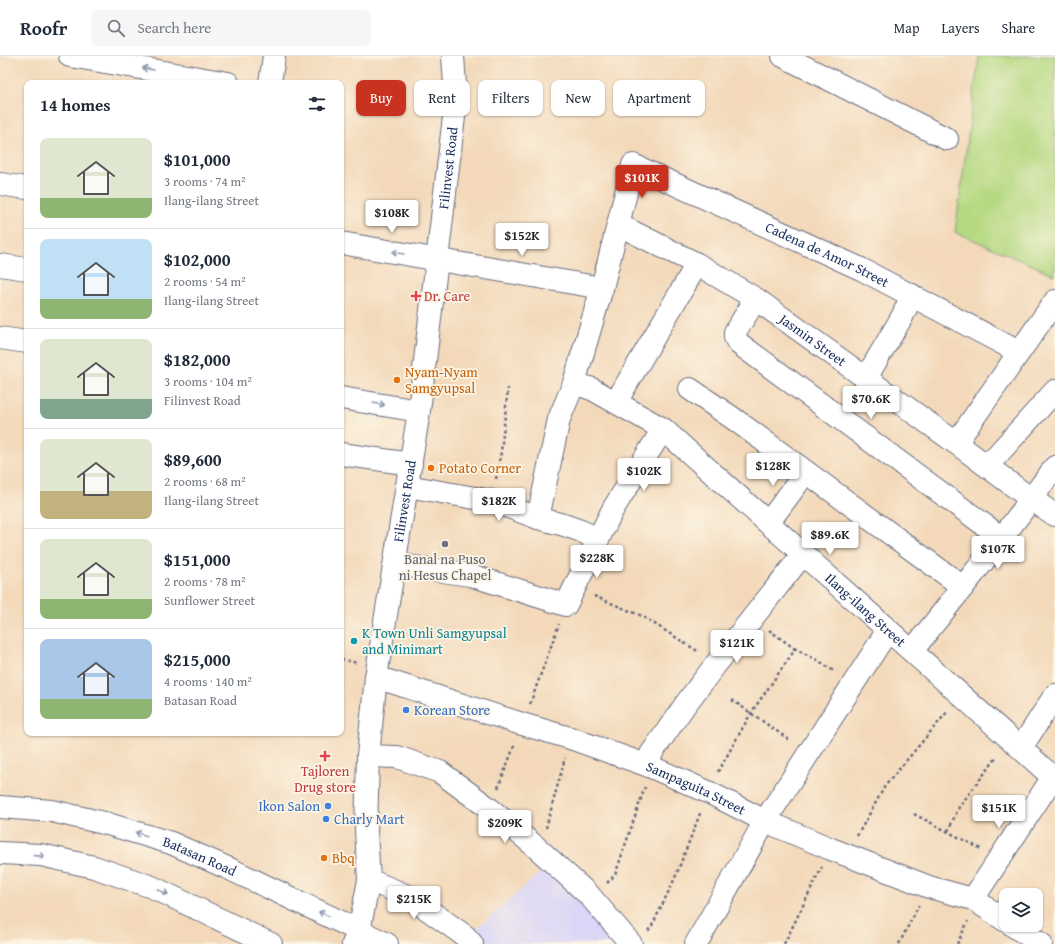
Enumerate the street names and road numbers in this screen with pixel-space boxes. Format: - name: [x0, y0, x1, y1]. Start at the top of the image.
- street label: Filinvest Road: [433, 125, 463, 210]
- street label: Cadena de Amor Street: [762, 217, 893, 292]
- street label: Jasmin Street: [774, 308, 851, 371]
- street label: Filinvest Road: [388, 458, 421, 544]
- street label: Ilang-ilang Street: [821, 568, 910, 651]
- street label: Sampaguita Street: [643, 756, 749, 820]
- street label: Batasan Road: [161, 831, 241, 881]

